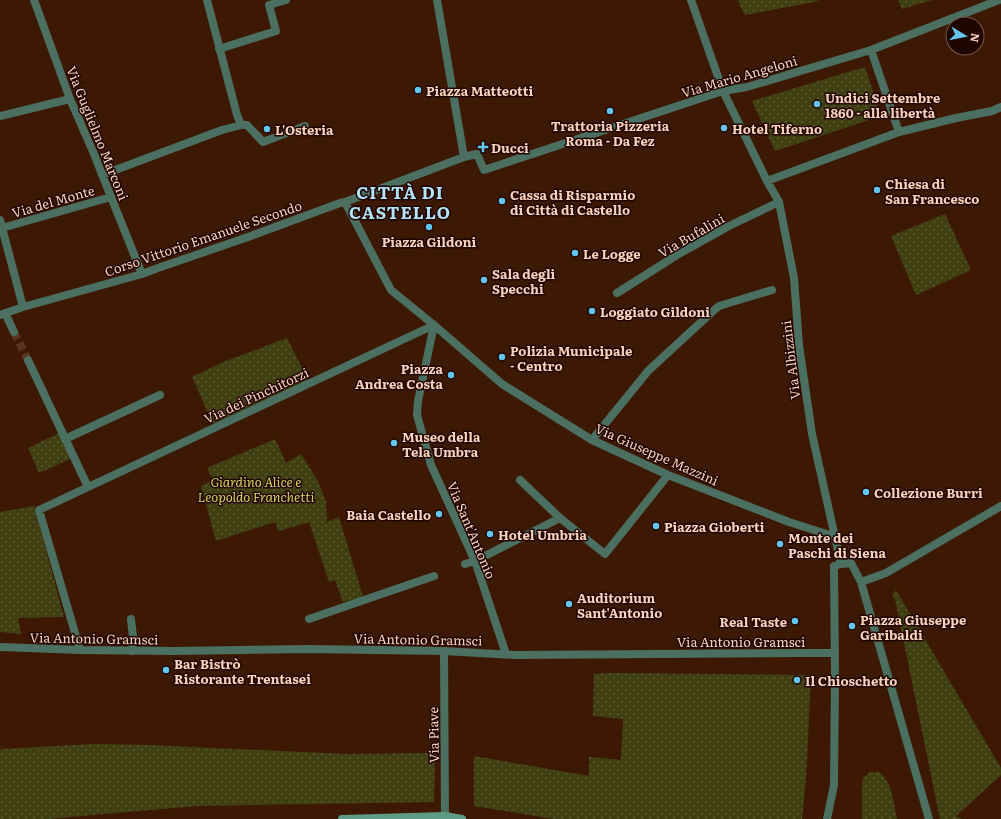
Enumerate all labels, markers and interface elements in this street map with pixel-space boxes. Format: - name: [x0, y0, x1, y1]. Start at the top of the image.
- north arrow: [945, 16, 985, 56]
- text: N: [967, 32, 985, 44]
- street label: Via Mario Angeloni: [679, 50, 800, 102]
- street label: Via Guglielmo Marconi: [62, 63, 134, 204]
- place label: Piazza Matteotti: [426, 81, 533, 100]
- marker: Piazza Matteotti: [413, 85, 423, 95]
- place label: Undici Settembre 1860 - alla libertà: [825, 88, 940, 122]
- marker: Undici Settembre 1860 - alla libertà: [812, 99, 822, 109]
- marker: Trattoria Pizzeria Roma - Da Fez: [605, 106, 615, 116]
- place label: Trattoria Pizzeria Roma - Da Fez: [551, 116, 670, 150]
- place label: Hotel Tiferno: [732, 119, 822, 138]
- place label: L'Osteria: [275, 120, 334, 139]
- marker: Hotel Tiferno: [719, 123, 729, 133]
- marker: L'Osteria: [262, 124, 272, 134]
- place label: Ducci: [491, 138, 529, 157]
- marker: Ducci: [478, 142, 488, 152]
- place label: Chiesa di San Francesco: [885, 174, 979, 208]
- district label: CITTÀ DI CASTELLO: [349, 179, 451, 224]
- street label: Via del Monte: [9, 180, 97, 222]
- place label: Cassa di Risparmio di Città di Castello: [510, 185, 635, 219]
- marker: Chiesa di San Francesco: [872, 185, 882, 195]
- street label: Corso Vittorio Emanuele Secondo: [102, 195, 305, 281]
- marker: Cassa di Risparmio di Città di Castello: [497, 196, 507, 206]
- street label: Via Bufalini: [654, 208, 728, 262]
- marker: Piazza Gildoni: [424, 222, 434, 232]
- place label: Piazza Gildoni: [382, 232, 476, 251]
- place label: Le Logge: [583, 244, 641, 263]
- marker: Le Logge: [570, 248, 580, 258]
- place label: Sala degli Specchi: [492, 264, 556, 298]
- marker: Sala degli Specchi: [479, 275, 489, 285]
- place label: Loggiato Gildoni: [600, 302, 710, 321]
- marker: Loggiato Gildoni: [587, 306, 597, 316]
- street label: Via Albizzini: [776, 319, 804, 401]
- place label: Polizia Municipale - Centro: [510, 341, 632, 375]
- marker: Polizia Municipale - Centro: [497, 352, 507, 362]
- place label: Piazza Andrea Costa: [355, 359, 443, 393]
- street label: Via dei Pinchitorzi: [200, 362, 312, 428]
- marker: Piazza Andrea Costa: [446, 370, 456, 380]
- street label: Via Giuseppe Mazzini: [592, 418, 722, 490]
- place label: Museo della Tela Umbra: [402, 427, 481, 461]
- marker: Museo della Tela Umbra: [389, 438, 399, 448]
- park label: Giardino Alice e Leopoldo Franchetti: [198, 472, 315, 506]
- street label: Via Sant'Antonio: [443, 478, 501, 582]
- place label: Collezione Burri: [874, 483, 983, 502]
- marker: Collezione Burri: [861, 487, 871, 497]
- place label: Baia Castello: [346, 505, 431, 524]
- marker: Baia Castello: [434, 509, 444, 519]
- place label: Piazza Gioberti: [664, 517, 765, 536]
- marker: Piazza Gioberti: [651, 521, 661, 531]
- place label: Hotel Umbria: [498, 525, 588, 544]
- place label: Monte dei Paschi di Siena: [788, 528, 887, 562]
- marker: Hotel Umbria: [485, 529, 495, 539]
- marker: Monte dei Paschi di Siena: [775, 539, 785, 549]
- place label: Auditorium Sant'Antonio: [577, 588, 662, 622]
- marker: Auditorium Sant'Antonio: [564, 599, 574, 609]
- place label: Piazza Giuseppe Garibaldi: [860, 610, 966, 644]
- place label: Real Taste: [720, 612, 787, 631]
- marker: Real Taste: [790, 616, 800, 626]
- marker: Piazza Giuseppe Garibaldi: [847, 621, 857, 631]
- street label: Via Antonio Gramsci: [30, 627, 159, 649]
- street label: Via Antonio Gramsci: [354, 628, 483, 650]
- street label: Via Antonio Gramsci: [677, 632, 806, 651]
- place label: Bar Bistrò Ristorante Trentasei: [174, 654, 311, 688]
- marker: Bar Bistrò Ristorante Trentasei: [161, 665, 171, 675]
- place label: Il Chioschetto: [805, 671, 897, 690]
- marker: Il Chioschetto: [792, 675, 802, 685]
- street label: Via Piave: [423, 707, 443, 763]

